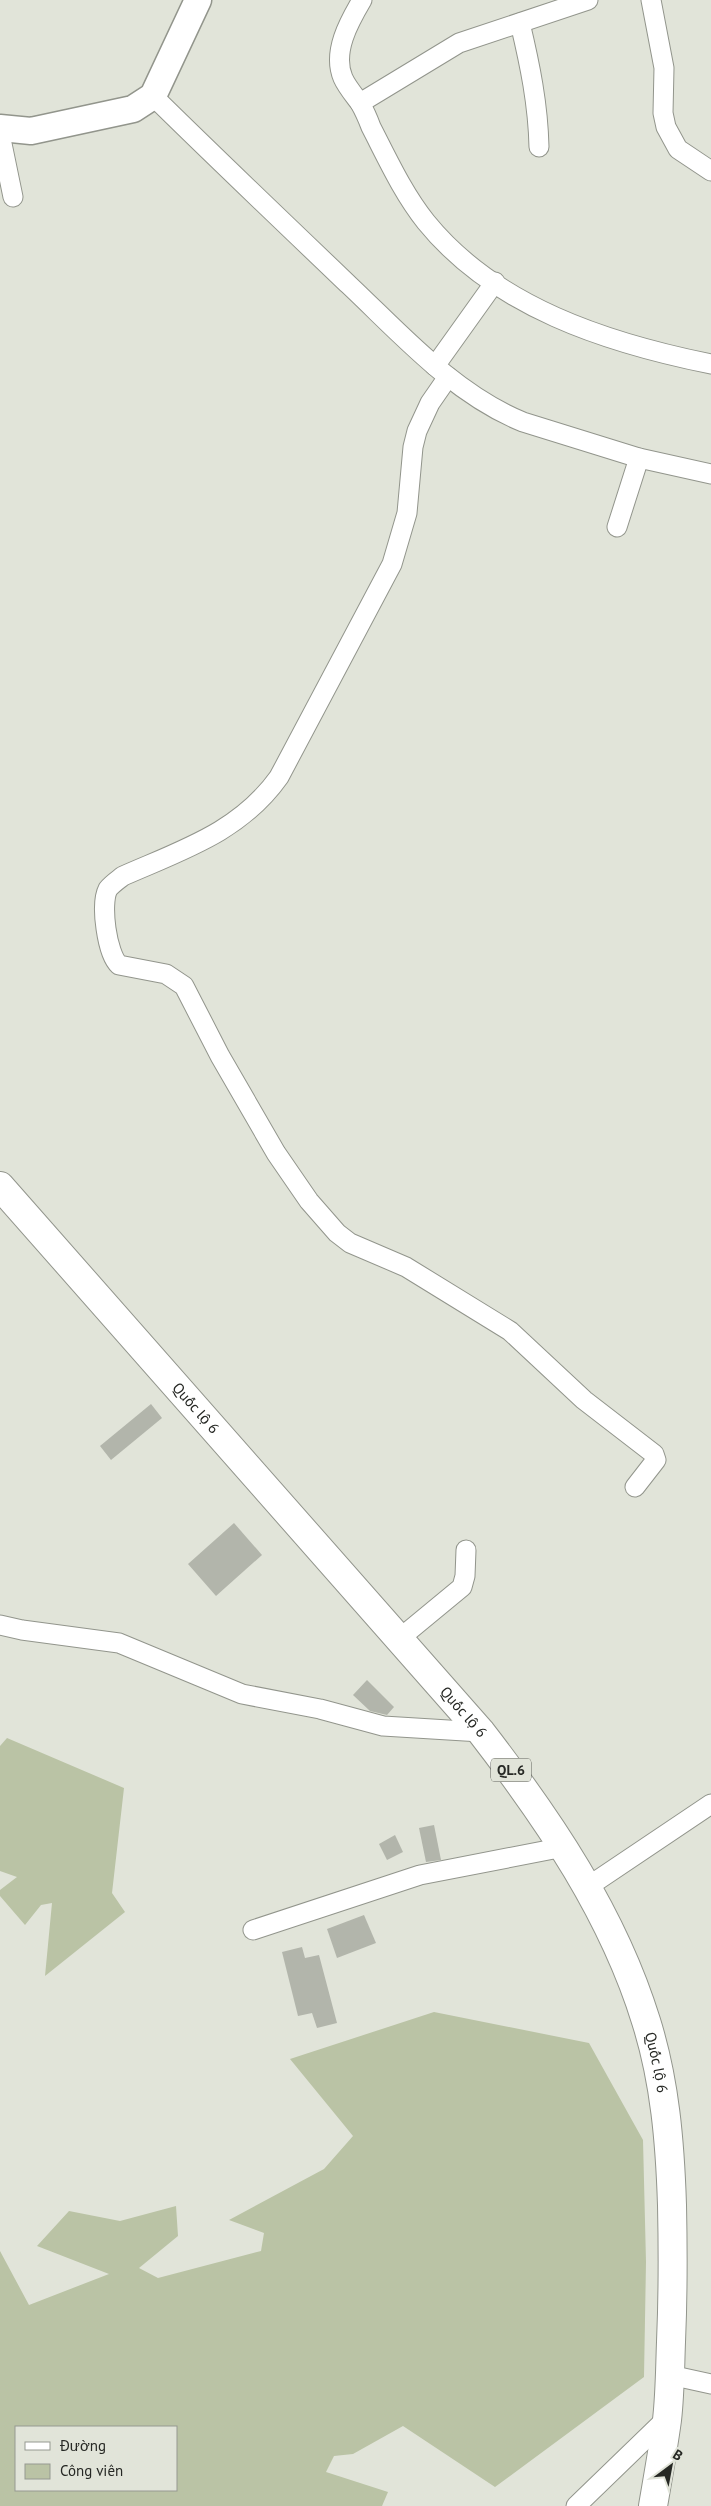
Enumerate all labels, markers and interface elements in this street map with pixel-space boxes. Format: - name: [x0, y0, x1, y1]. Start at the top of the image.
- street label: Quốc lộ 6: [168, 1378, 224, 1437]
- street label: Quốc lộ 6: [436, 1682, 491, 1741]
- road number: QL.6: [491, 1758, 531, 1782]
- street label: Quốc lộ 6: [641, 2030, 672, 2094]
- legend: [15, 2426, 178, 2491]
- text: Đường: [59, 2436, 106, 2455]
- north arrow: [646, 2441, 696, 2491]
- text: B: [670, 2445, 686, 2465]
- text: Công viên: [60, 2461, 123, 2480]

